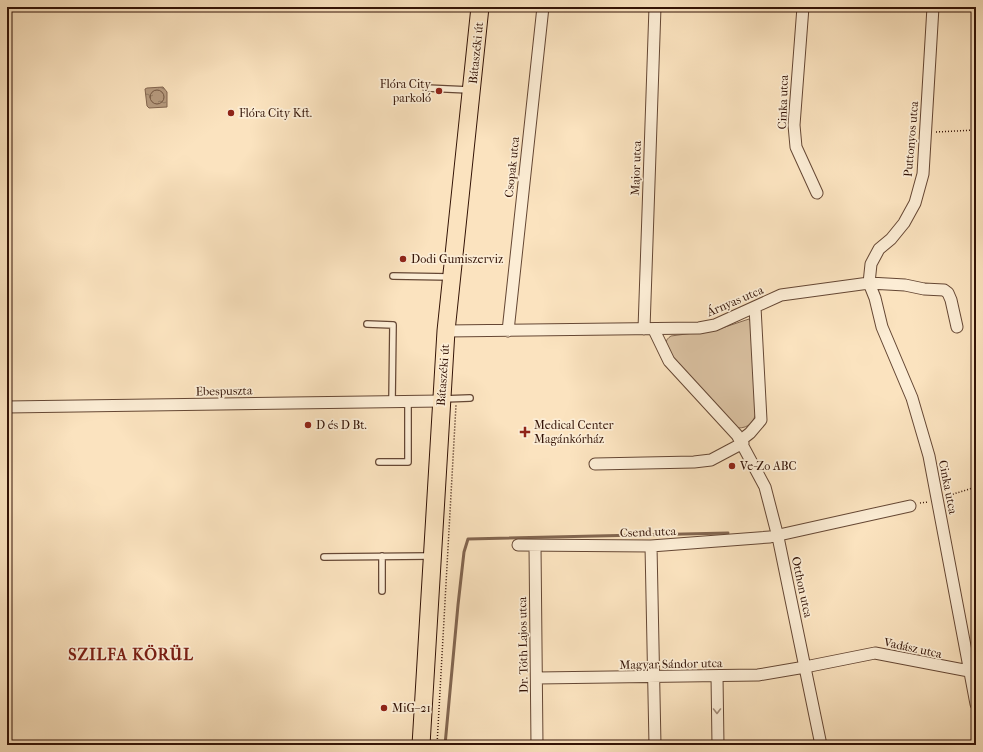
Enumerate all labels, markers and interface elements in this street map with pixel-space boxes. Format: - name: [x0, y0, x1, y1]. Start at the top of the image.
- street label: Bátaszéki út: [466, 21, 486, 85]
- street label: Cinka utca: [775, 74, 791, 130]
- place label: Flóra City parkoló: [380, 77, 432, 105]
- marker: Flóra City parkoló: [434, 86, 444, 96]
- street label: Puttonyos utca: [901, 100, 921, 178]
- place label: Flóra City Kft.: [239, 106, 312, 120]
- marker: Flóra City Kft.: [226, 108, 236, 118]
- street label: Csopak utca: [502, 135, 522, 198]
- street label: Major utca: [628, 140, 644, 196]
- place label: Dodi Gumiszerviz: [411, 252, 504, 266]
- marker: Dodi Gumiszerviz: [398, 254, 408, 264]
- street label: Árnyas utca: [703, 282, 766, 320]
- street label: Bátaszéki út: [434, 343, 452, 406]
- street label: Ebespuszta: [195, 383, 253, 398]
- place label: D és D Bt.: [316, 418, 367, 432]
- place label: Medical Center Magánkórház: [534, 418, 615, 446]
- marker: D és D Bt.: [303, 420, 313, 430]
- marker: Medical Center Magánkórház: [519, 426, 531, 438]
- place label: Ve-Zo ABC: [739, 459, 797, 473]
- street label: Cinka utca: [936, 459, 960, 516]
- marker: Ve-Zo ABC: [727, 461, 737, 471]
- street label: Csend utca: [620, 524, 677, 540]
- street label: Otthon utca: [789, 555, 815, 619]
- street label: Dr. Tóth Lajos utca: [515, 596, 531, 693]
- street label: Vadász utca: [882, 635, 944, 661]
- district label: SZILFA KÖRÜL: [68, 644, 194, 664]
- street label: Magyar Sándor utca: [619, 656, 723, 672]
- place label: MiG–21: [392, 701, 431, 715]
- marker: MiG–21: [379, 703, 389, 713]
- one-way arrow: [713, 708, 721, 714]

